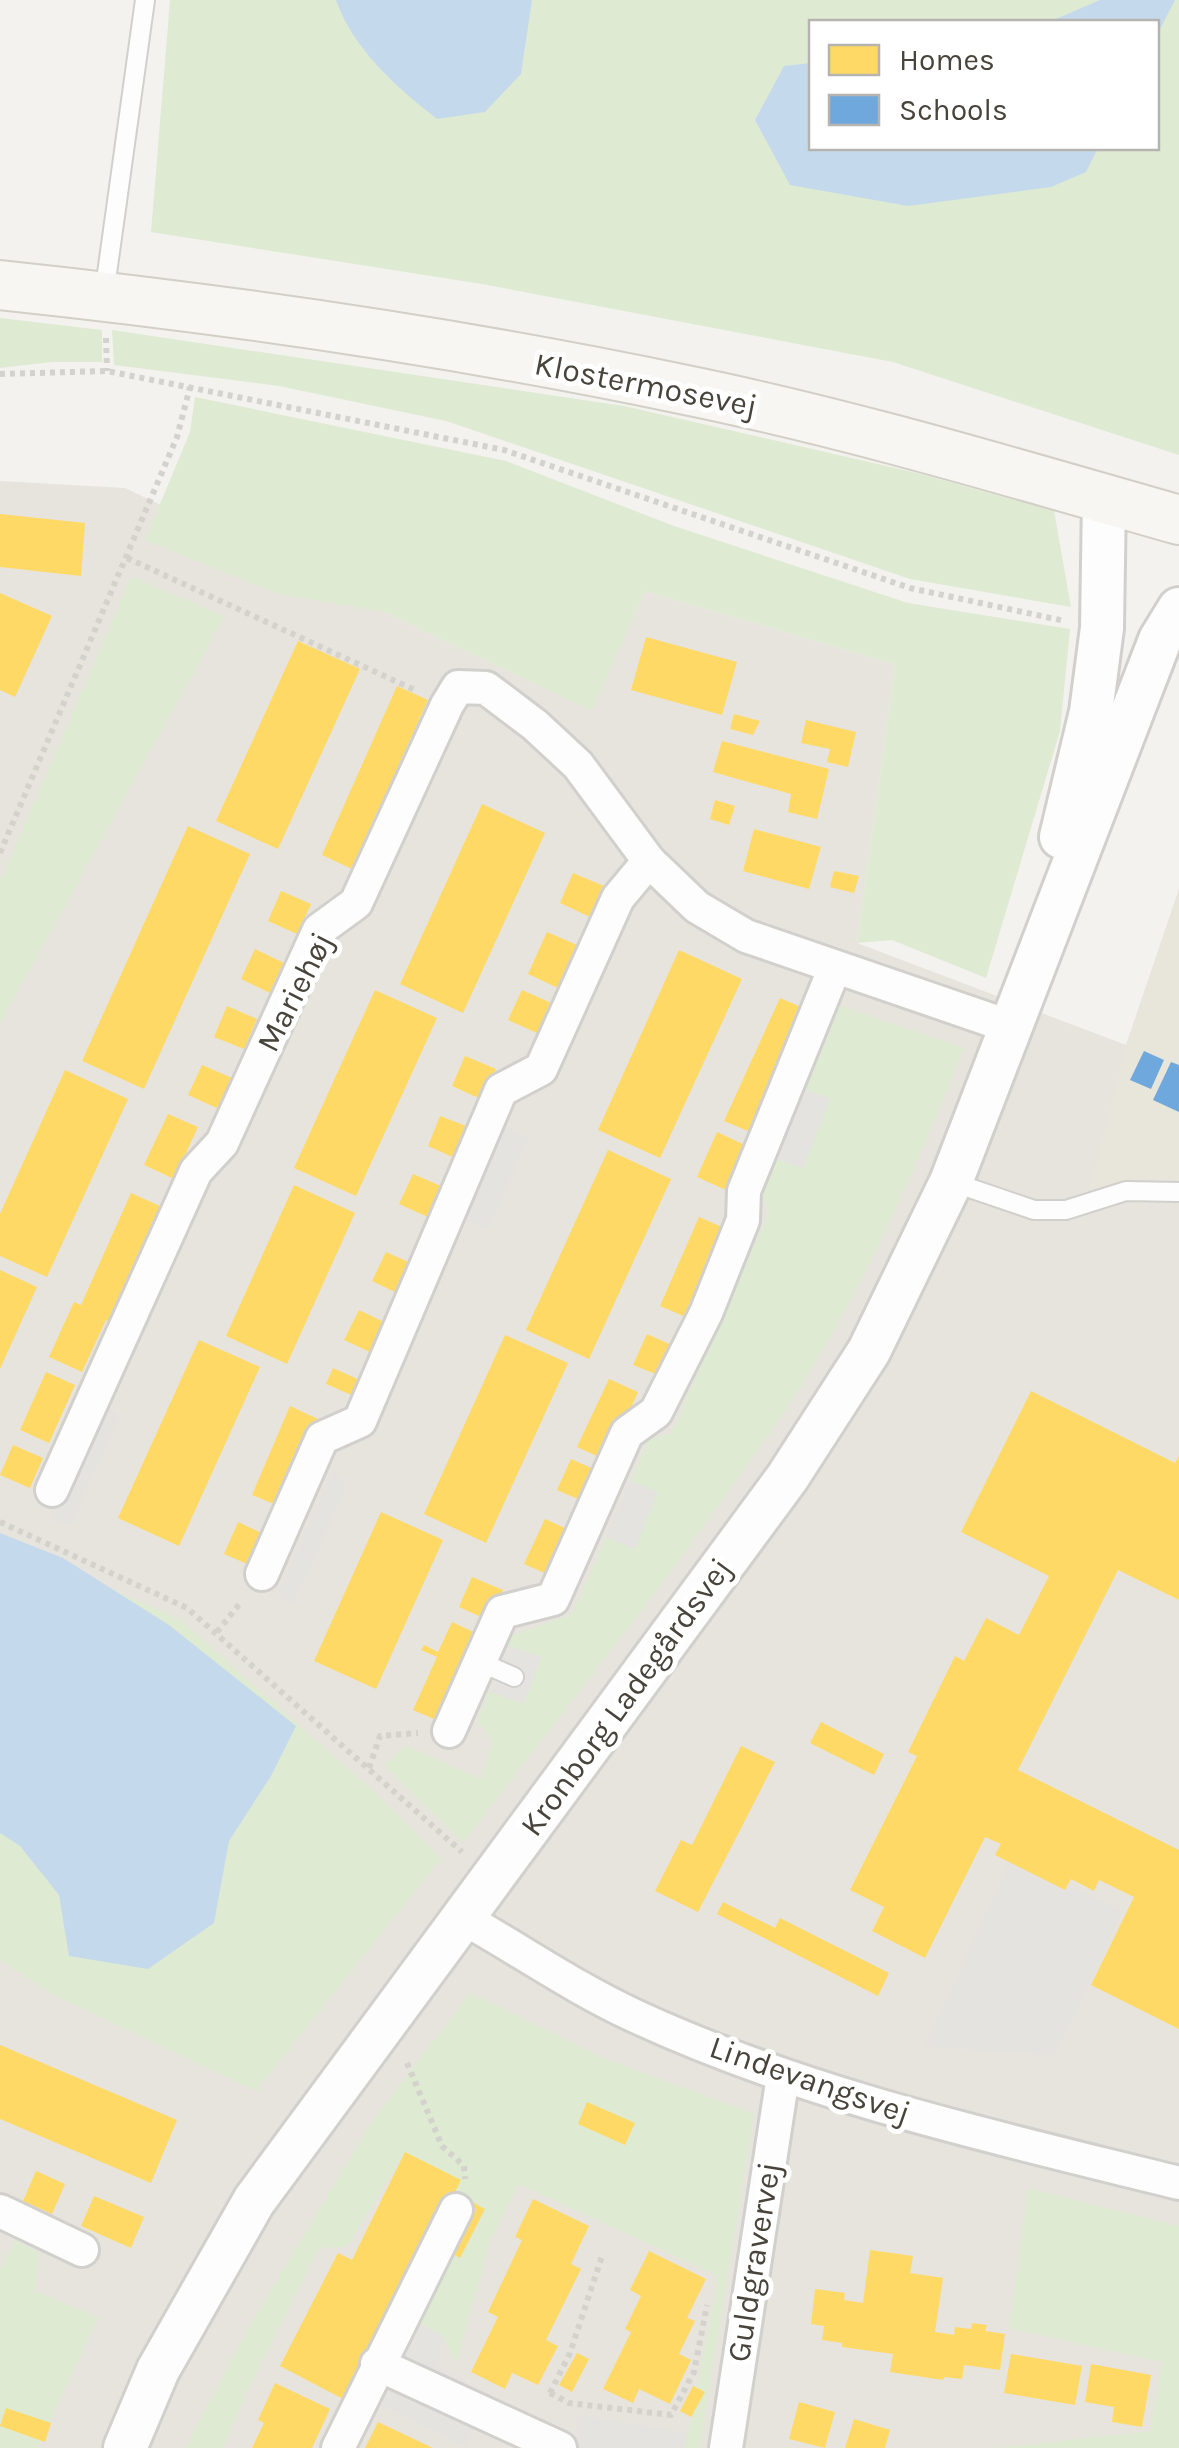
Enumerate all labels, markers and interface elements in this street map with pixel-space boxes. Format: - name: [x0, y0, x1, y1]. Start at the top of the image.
- legend: [809, 20, 1159, 150]
- text: Homes: [899, 42, 995, 78]
- text: Schools: [899, 92, 1008, 128]
- street label: Klostermosevej: [532, 345, 760, 425]
- street label: Mariehøj: [249, 926, 341, 1058]
- street label: Kronborg Ladegårdsvej: [513, 1551, 739, 1843]
- street label: Lindevangsvej: [705, 2028, 915, 2132]
- street label: Guldgravervej: [720, 2159, 788, 2365]

